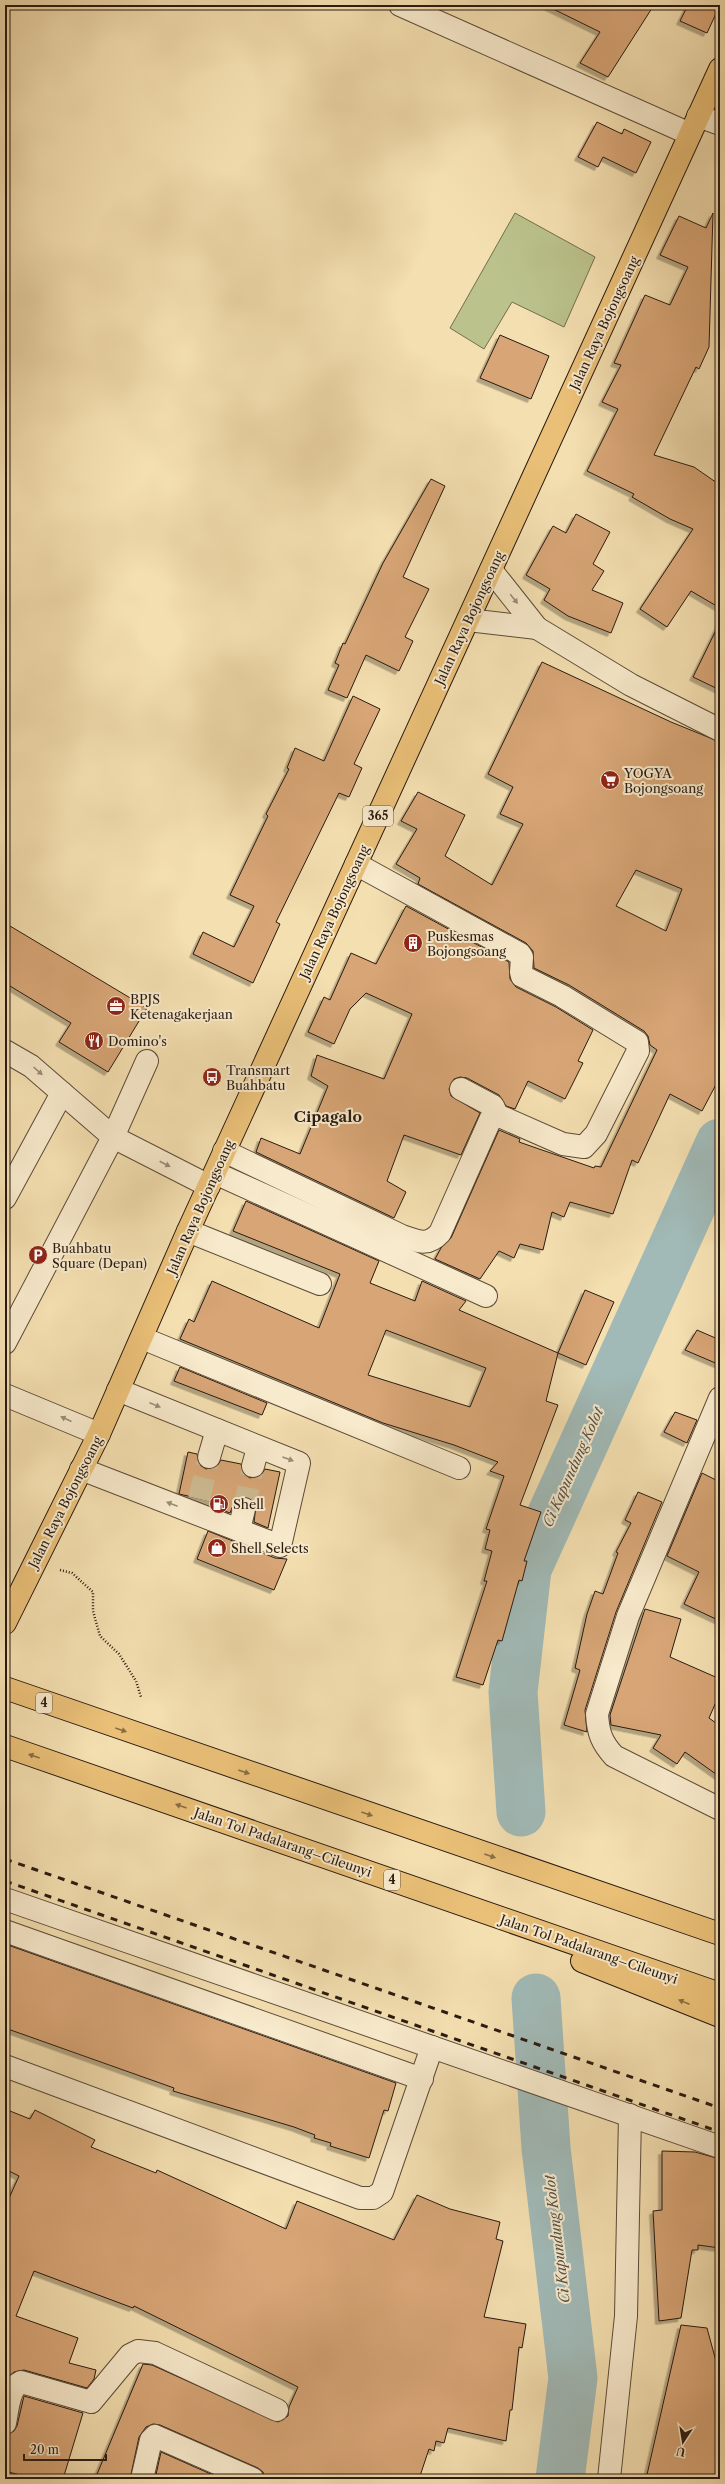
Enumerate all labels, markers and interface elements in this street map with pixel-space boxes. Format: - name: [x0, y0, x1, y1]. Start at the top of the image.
- street label: Jalan Raya Bojongsoang: [565, 253, 642, 394]
- street label: Jalan Raya Bojongsoang: [430, 548, 507, 689]
- one-way arrow: [510, 593, 518, 604]
- place label: YOGYA Bojongsoang: [623, 765, 703, 796]
- supermarket icon: YOGYA Bojongsoang: [599, 769, 621, 791]
- road number: 365: [363, 806, 393, 826]
- street label: Jalan Raya Bojongsoang: [295, 842, 372, 983]
- place label: Puskesmas Bojongsoang: [427, 928, 506, 959]
- building icon: Puskesmas Bojongsoang: [402, 932, 424, 954]
- place label: BPJS Ketenagakerjaan: [130, 991, 233, 1022]
- office icon: BPJS Ketenagakerjaan: [105, 995, 127, 1017]
- restaurant icon: Domino's: [83, 1030, 105, 1052]
- place label: Domino's: [108, 1033, 167, 1049]
- place label: Transmart Buahbatu: [226, 1062, 290, 1093]
- bus stop icon: Transmart Buahbatu: [201, 1066, 223, 1088]
- one-way arrow: [33, 1067, 43, 1076]
- district label: Cipagalo: [294, 1107, 362, 1126]
- street label: Jalan Raya Bojongsoang: [162, 1137, 237, 1279]
- one-way arrow: [159, 1161, 170, 1167]
- place label: Buahbatu Square (Depan): [52, 1240, 147, 1271]
- parking icon: Buahbatu Square (Depan): [27, 1244, 49, 1266]
- one-way arrow: [149, 1402, 161, 1408]
- water label: Ci Kapundung Kolot: [539, 1404, 608, 1530]
- one-way arrow: [59, 1416, 71, 1422]
- street label: Jalan Raya Bojongsoang: [24, 1433, 105, 1572]
- one-way arrow: [283, 1456, 295, 1462]
- fuel station icon: Shell: [208, 1493, 230, 1515]
- place label: Shell: [233, 1496, 264, 1512]
- one-way arrow: [166, 1501, 178, 1507]
- shop icon: Shell Selects: [206, 1537, 228, 1559]
- place label: Shell Selects: [231, 1540, 309, 1556]
- road number: 4: [36, 1693, 52, 1713]
- one-way arrow: [115, 1727, 127, 1733]
- one-way arrow: [28, 1753, 40, 1759]
- one-way arrow: [238, 1769, 250, 1775]
- one-way arrow: [174, 1803, 186, 1809]
- street label: Jalan Tol Padalarang–Cileunyi: [190, 1803, 374, 1880]
- one-way arrow: [361, 1811, 373, 1817]
- one-way arrow: [484, 1853, 496, 1859]
- road number: 4: [384, 1870, 400, 1890]
- street label: Jalan Tol Padalarang–Cileunyi: [496, 1910, 680, 1987]
- one-way arrow: [677, 1998, 689, 2004]
- water label: Ci Kapundung Kolot: [540, 2173, 574, 2304]
- north arrow: [663, 2422, 703, 2462]
- scale bar: [24, 2436, 106, 2462]
- text: 20 m: [30, 2442, 59, 2457]
- text: U: [675, 2444, 687, 2460]

